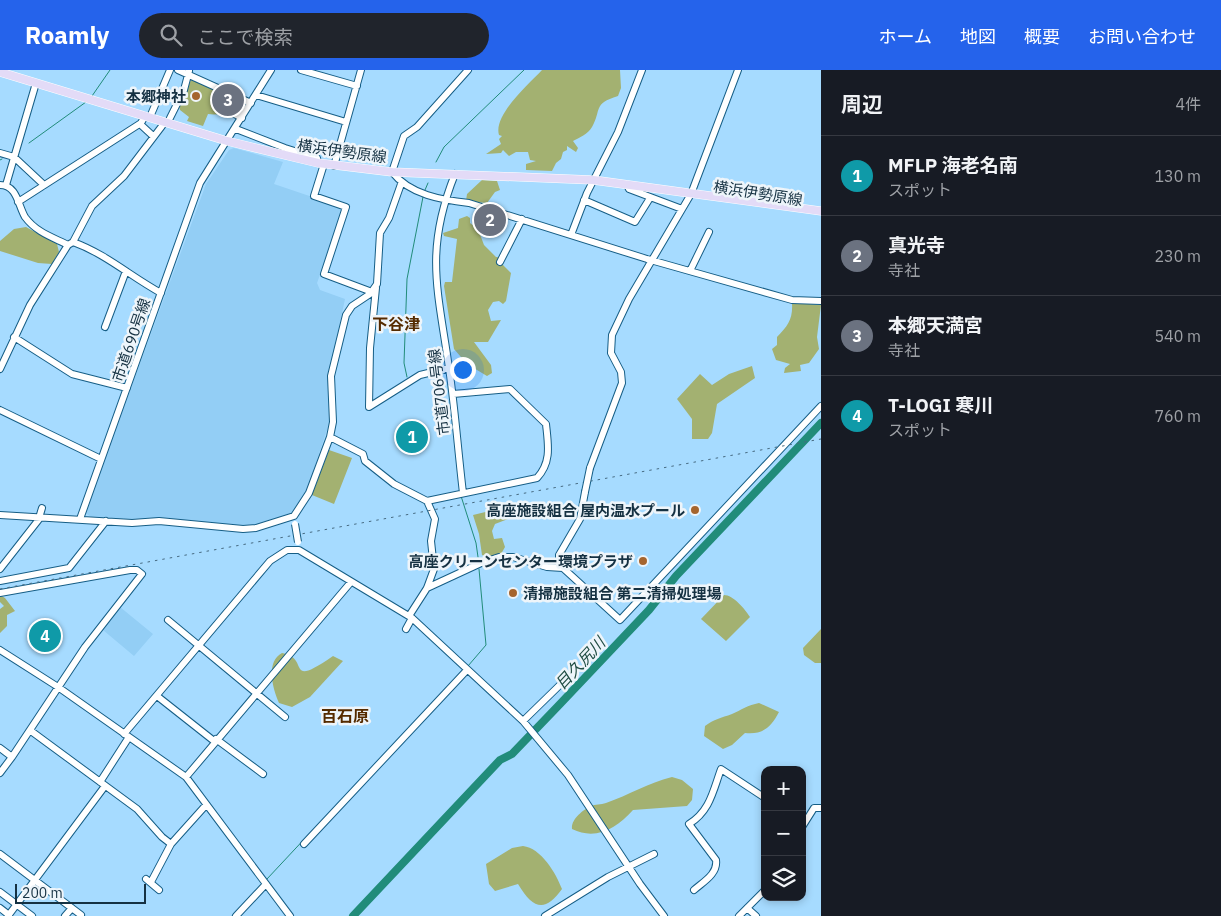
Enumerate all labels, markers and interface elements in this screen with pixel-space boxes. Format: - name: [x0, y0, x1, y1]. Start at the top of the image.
- search box: [139, 13, 489, 58]
- text: Roamly: [25, 19, 109, 51]
- icon: search: [157, 21, 185, 49]
- text: ここで検索: [197, 25, 292, 49]
- text: ホーム: [879, 25, 932, 48]
- text: 地図: [960, 25, 996, 48]
- text: 概要: [1024, 25, 1060, 48]
- text: お問い合わせ: [1088, 25, 1196, 48]
- pin: 3: [212, 81, 244, 119]
- place label: 本郷神社: [126, 87, 186, 106]
- marker: 本郷神社: [190, 90, 202, 102]
- text: 周辺: [841, 90, 883, 118]
- text: 4件: [1175, 94, 1201, 114]
- street label: 横浜伊勢原線: [296, 135, 388, 167]
- text: MFLP 海老名南: [888, 153, 1018, 177]
- text: 1: [852, 166, 862, 186]
- text: 130 m: [1154, 166, 1201, 186]
- street label: 横浜伊勢原線: [712, 177, 804, 209]
- text: スポット: [888, 180, 952, 200]
- pin: 2: [474, 201, 506, 239]
- text: 真光寺: [888, 233, 945, 257]
- text: 2: [852, 246, 862, 266]
- text: 230 m: [1154, 246, 1201, 266]
- text: 寺社: [888, 260, 920, 280]
- street label: 市道690号線: [108, 296, 154, 384]
- text: 本郷天満宮: [888, 313, 983, 337]
- district label: 下谷津: [372, 314, 420, 334]
- text: 3: [852, 326, 862, 346]
- text: 540 m: [1154, 326, 1201, 346]
- text: 寺社: [888, 340, 920, 360]
- street label: 市道706号線: [424, 348, 454, 436]
- your location: [450, 357, 476, 383]
- text: T-LOGI 寒川: [888, 393, 993, 417]
- text: 4: [852, 406, 862, 426]
- text: 760 m: [1154, 406, 1201, 426]
- pin: 1: [396, 418, 428, 456]
- text: スポット: [888, 420, 952, 440]
- place label: 高座施設組合 屋内温水プール: [486, 501, 685, 520]
- marker: 高座施設組合 屋内温水プール: [689, 504, 701, 516]
- place label: 高座クリーンセンター環境プラザ: [409, 552, 633, 571]
- marker: 高座クリーンセンター環境プラザ: [637, 555, 649, 567]
- place label: 清掃施設組合 第二清掃処理場: [523, 584, 722, 603]
- marker: 清掃施設組合 第二清掃処理場: [507, 587, 519, 599]
- pin: 4: [29, 617, 61, 655]
- water label: 目久尻川: [551, 631, 610, 693]
- district label: 百石原: [321, 706, 369, 726]
- map controls: [761, 766, 806, 901]
- button: +: [761, 766, 806, 811]
- button: −: [761, 811, 806, 856]
- button: layers: [761, 856, 806, 901]
- scale bar: [15, 881, 146, 904]
- text: 200 m: [22, 884, 63, 902]

